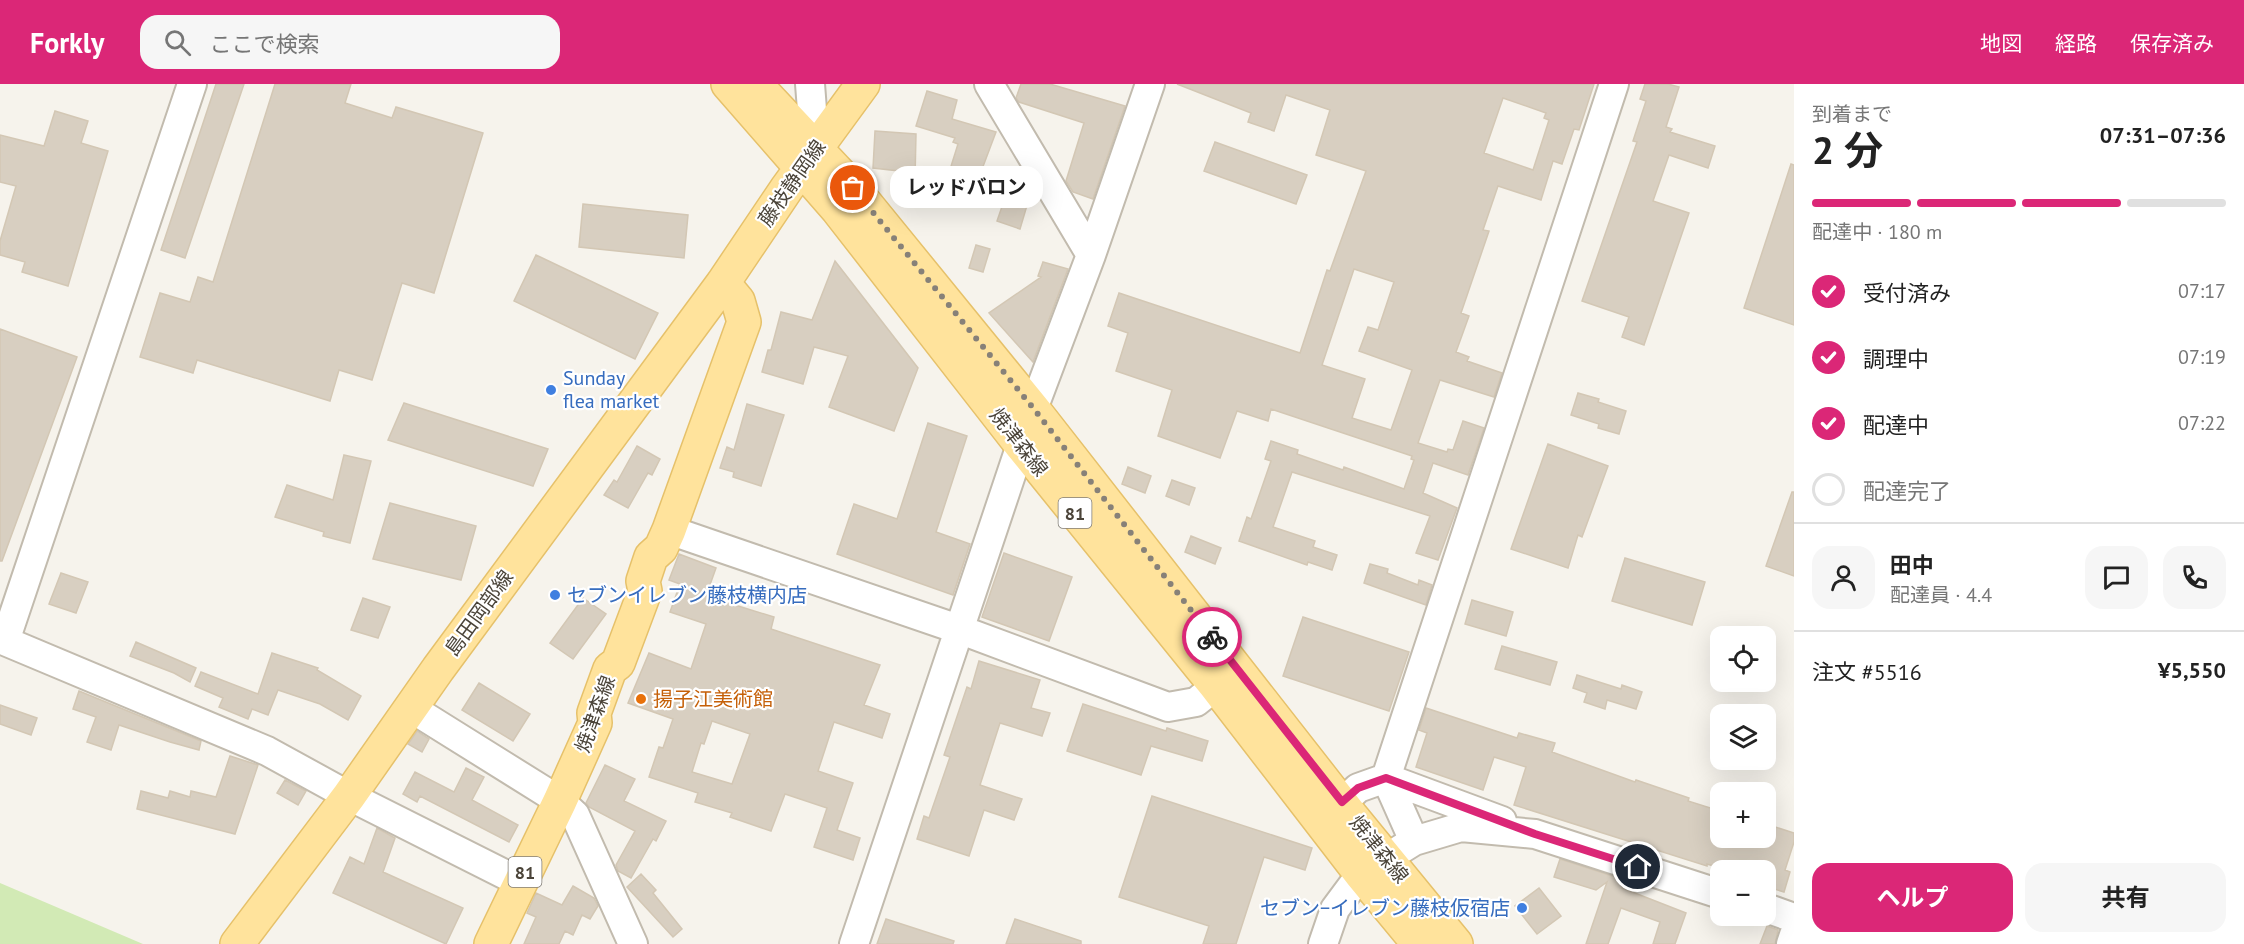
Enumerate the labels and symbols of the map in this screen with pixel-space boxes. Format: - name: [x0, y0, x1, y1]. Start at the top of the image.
- street label: 藤枝静岡線: [753, 135, 831, 231]
- pin: [827, 162, 878, 213]
- callout: レッドバロン: [889, 167, 1042, 209]
- place label: Sunday flea market: [563, 365, 660, 414]
- marker: Sunday flea market: [544, 383, 558, 397]
- street label: 焼津森線: [984, 402, 1054, 482]
- road number: 81: [1058, 498, 1092, 528]
- street label: 島田岡部線: [439, 565, 519, 661]
- place label: セブンイレブン藤枝横内店: [567, 582, 807, 608]
- marker: セブンイレブン藤枝横内店: [548, 588, 562, 602]
- courier: [1182, 607, 1242, 667]
- street label: 焼津森線: [569, 672, 621, 756]
- place label: 揚子江美術館: [653, 686, 773, 712]
- marker: 揚子江美術館: [634, 692, 648, 706]
- street label: 焼津森線: [1344, 810, 1414, 888]
- pin: [1612, 841, 1663, 892]
- road number: 81: [508, 857, 542, 887]
- place label: セブン−イレブン藤枝仮宿店: [1260, 895, 1510, 921]
- marker: セブン−イレブン藤枝仮宿店: [1515, 901, 1529, 915]

